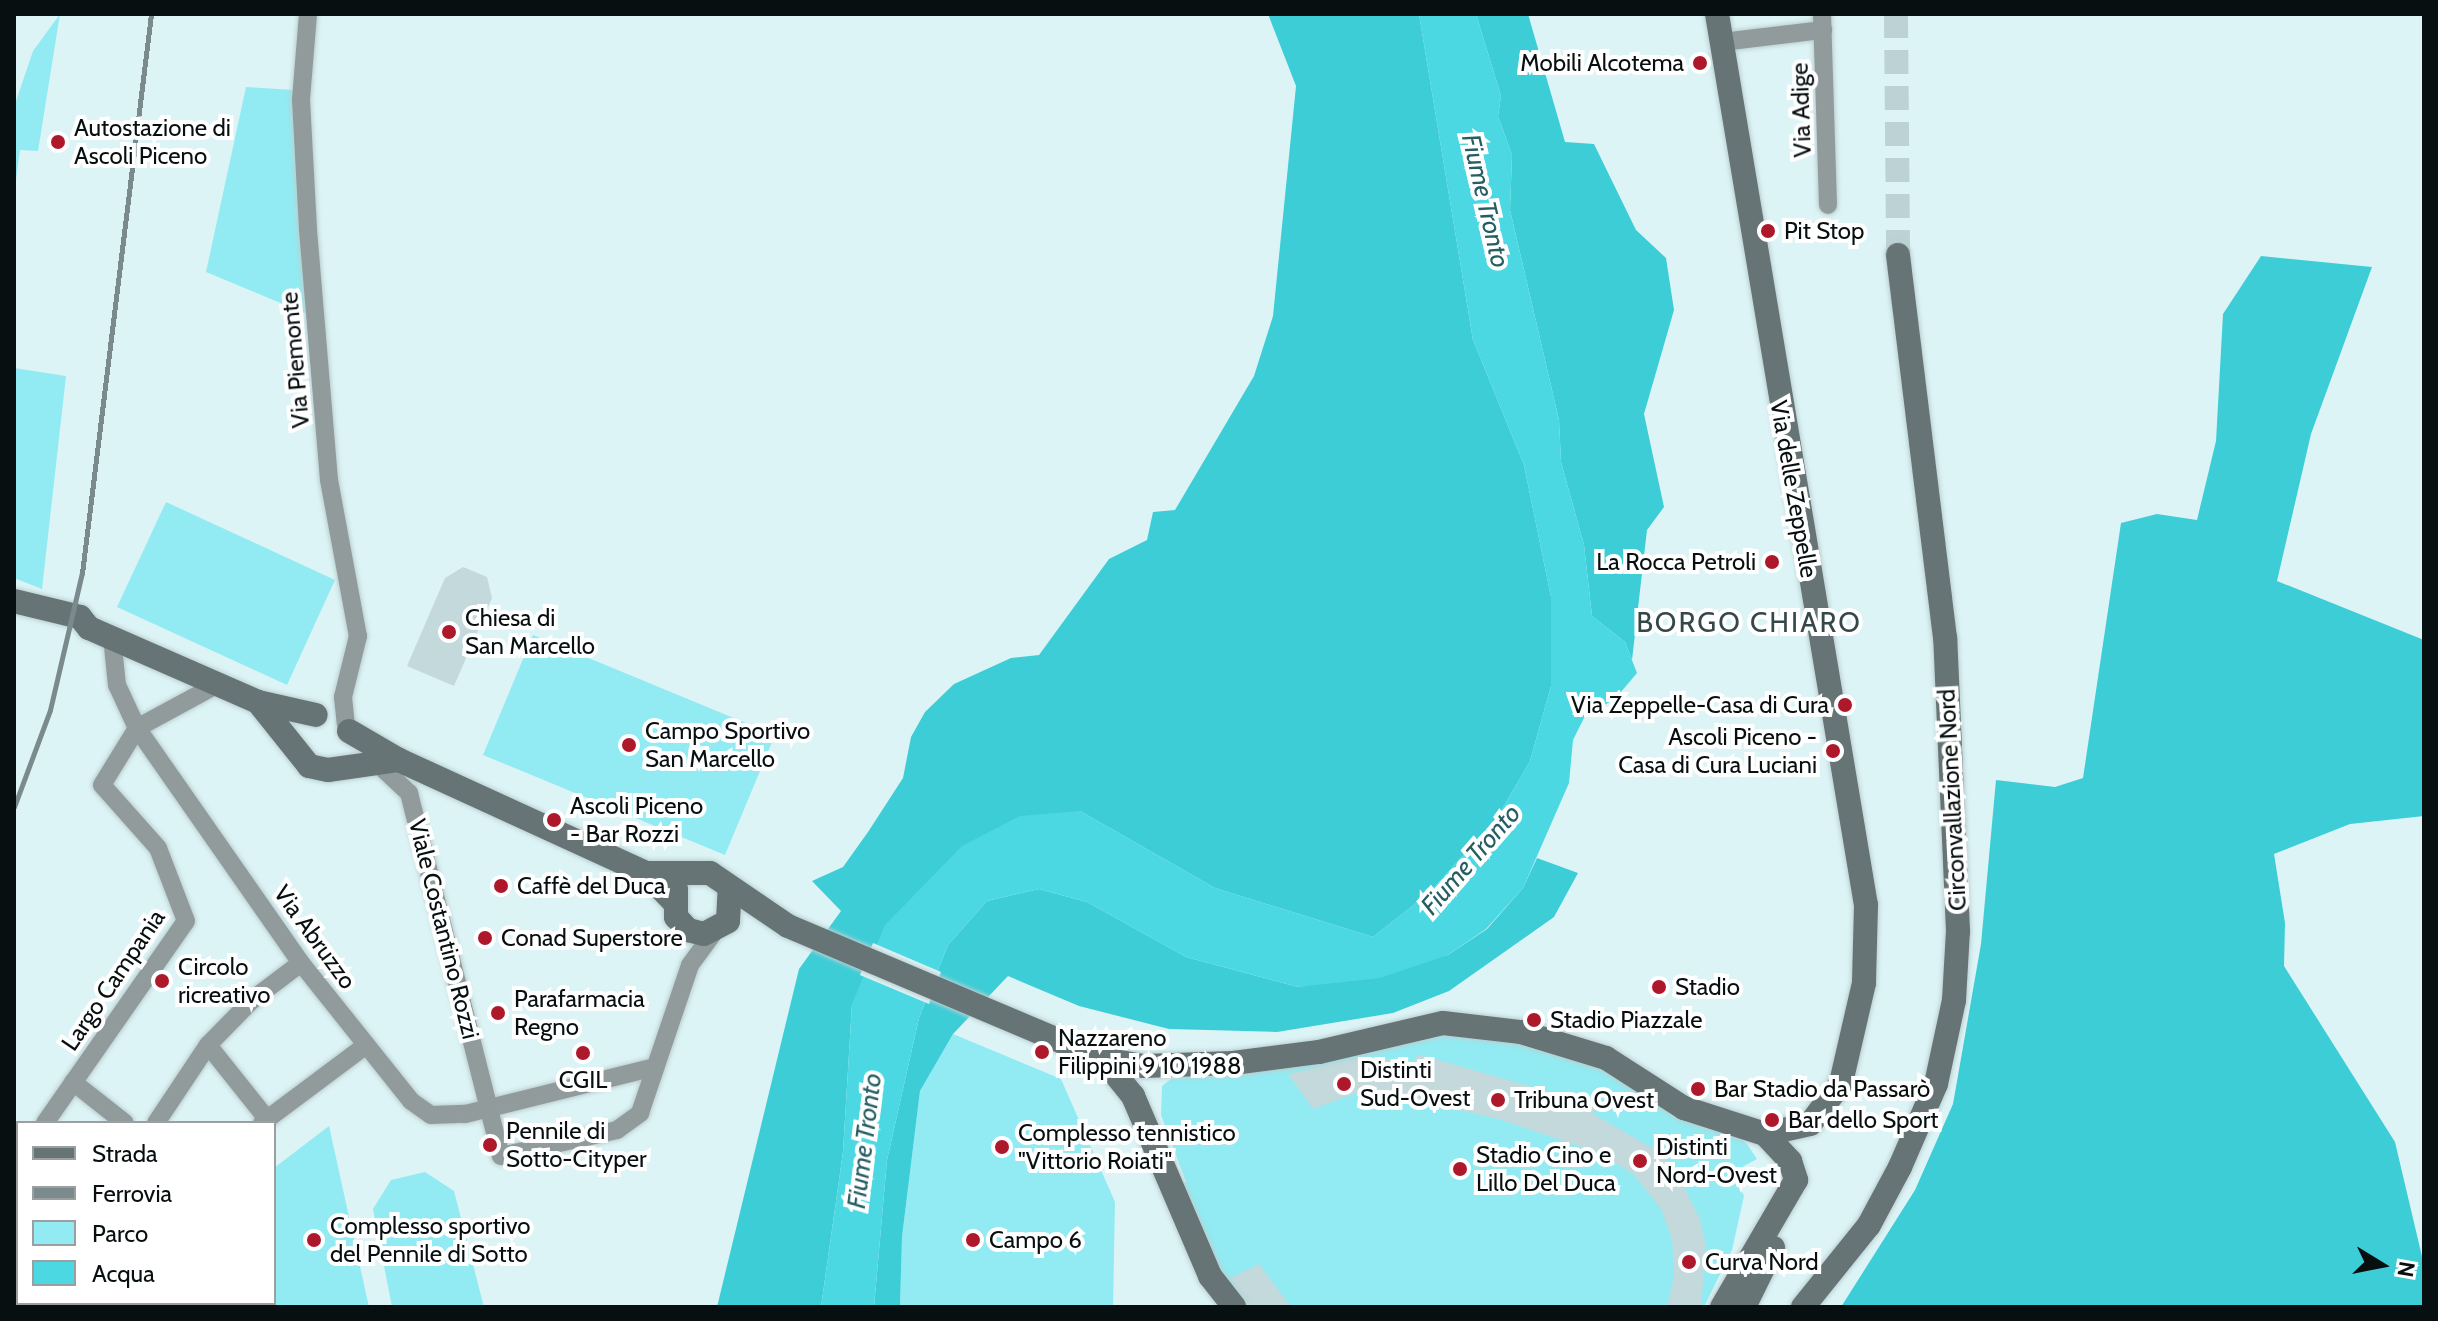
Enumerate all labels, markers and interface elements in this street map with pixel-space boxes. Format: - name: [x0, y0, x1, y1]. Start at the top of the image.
- place label: Mobili Alcotema: [1520, 49, 1684, 77]
- marker: Mobili Alcotema: [1691, 54, 1709, 72]
- street label: Via Adige: [1785, 62, 1817, 158]
- place label: Autostazione di Ascoli Piceno: [74, 114, 231, 170]
- water label: Fiume Tronto: [1454, 131, 1516, 271]
- marker: Autostazione di Ascoli Piceno: [49, 133, 67, 151]
- place label: Pit Stop: [1784, 217, 1864, 245]
- marker: Pit Stop: [1759, 222, 1777, 240]
- street label: Via Piemonte: [275, 291, 315, 429]
- street label: Via delle Zeppelle: [1764, 398, 1824, 580]
- place label: La Rocca Petroli: [1596, 548, 1756, 576]
- marker: La Rocca Petroli: [1763, 553, 1781, 571]
- place label: Chiesa di San Marcello: [465, 604, 595, 660]
- district label: BORGO CHIARO: [1636, 605, 1862, 639]
- marker: Chiesa di San Marcello: [440, 623, 458, 641]
- street label: Circonvallazione Nord: [1932, 688, 1972, 912]
- place label: Via Zeppelle-Casa di Cura: [1571, 691, 1829, 719]
- marker: Via Zeppelle-Casa di Cura: [1836, 696, 1854, 714]
- place label: Campo Sportivo San Marcello: [645, 717, 810, 773]
- place label: Ascoli Piceno - Casa di Cura Luciani: [1618, 723, 1817, 779]
- marker: Campo Sportivo San Marcello: [620, 736, 638, 754]
- marker: Ascoli Piceno - Casa di Cura Luciani: [1824, 742, 1842, 760]
- place label: Ascoli Piceno - Bar Rozzi: [570, 792, 703, 848]
- water label: Fiume Tronto: [1415, 798, 1527, 922]
- marker: Ascoli Piceno - Bar Rozzi: [545, 811, 563, 829]
- street label: Viale Costantino Rozzi: [403, 816, 485, 1042]
- place label: Caffè del Duca: [517, 872, 665, 900]
- marker: Caffè del Duca: [492, 877, 510, 895]
- street label: Via Abruzzo: [268, 879, 362, 995]
- street label: Largo Campania: [55, 904, 171, 1056]
- place label: Conad Superstore: [501, 924, 683, 952]
- marker: Conad Superstore: [476, 929, 494, 947]
- place label: Circolo ricreativo: [178, 953, 270, 1009]
- marker: Circolo ricreativo: [153, 972, 171, 990]
- place label: Stadio: [1675, 973, 1740, 1001]
- marker: Stadio: [1650, 978, 1668, 996]
- place label: Parafarmacia Regno: [514, 985, 645, 1041]
- marker: Parafarmacia Regno: [489, 1004, 507, 1022]
- place label: Stadio Piazzale: [1550, 1006, 1702, 1034]
- marker: Stadio Piazzale: [1525, 1011, 1543, 1029]
- place label: Nazzareno Filippini 9 10 1988: [1058, 1024, 1242, 1080]
- marker: Nazzareno Filippini 9 10 1988: [1033, 1043, 1051, 1061]
- marker: CGIL: [574, 1044, 592, 1062]
- place label: Distinti Sud-Ovest: [1360, 1056, 1470, 1112]
- place label: CGIL: [559, 1066, 607, 1094]
- water label: Fiume Tronto: [841, 1072, 889, 1210]
- marker: Distinti Sud-Ovest: [1335, 1075, 1353, 1093]
- place label: Bar Stadio da Passarò: [1714, 1075, 1930, 1103]
- marker: Bar Stadio da Passarò: [1689, 1080, 1707, 1098]
- place label: Tribuna Ovest: [1514, 1086, 1654, 1114]
- marker: Tribuna Ovest: [1489, 1091, 1507, 1109]
- place label: Bar dello Sport: [1788, 1106, 1938, 1134]
- marker: Bar dello Sport: [1763, 1111, 1781, 1129]
- place label: Pennile di Sotto-Cityper: [506, 1117, 647, 1173]
- place label: Complesso tennistico "Vittorio Roiati": [1018, 1119, 1236, 1175]
- legend: [16, 1121, 276, 1305]
- place label: Distinti Nord-Ovest: [1656, 1133, 1777, 1189]
- marker: Pennile di Sotto-Cityper: [481, 1136, 499, 1154]
- marker: Complesso tennistico "Vittorio Roiati": [993, 1138, 1011, 1156]
- text: Strada: [92, 1139, 158, 1168]
- place label: Stadio Cino e Lillo Del Duca: [1476, 1141, 1616, 1197]
- marker: Distinti Nord-Ovest: [1631, 1152, 1649, 1170]
- marker: Stadio Cino e Lillo Del Duca: [1451, 1160, 1469, 1178]
- text: Ferrovia: [92, 1179, 172, 1208]
- place label: Complesso sportivo del Pennile di Sotto: [330, 1212, 530, 1268]
- text: Parco: [92, 1219, 148, 1248]
- north arrow: [2342, 1225, 2422, 1305]
- place label: Campo 6: [989, 1226, 1082, 1254]
- marker: Complesso sportivo del Pennile di Sotto: [305, 1231, 323, 1249]
- marker: Campo 6: [964, 1231, 982, 1249]
- place label: Curva Nord: [1705, 1248, 1819, 1276]
- marker: Curva Nord: [1680, 1253, 1698, 1271]
- text: Acqua: [92, 1259, 155, 1288]
- text: N: [2391, 1259, 2421, 1279]

